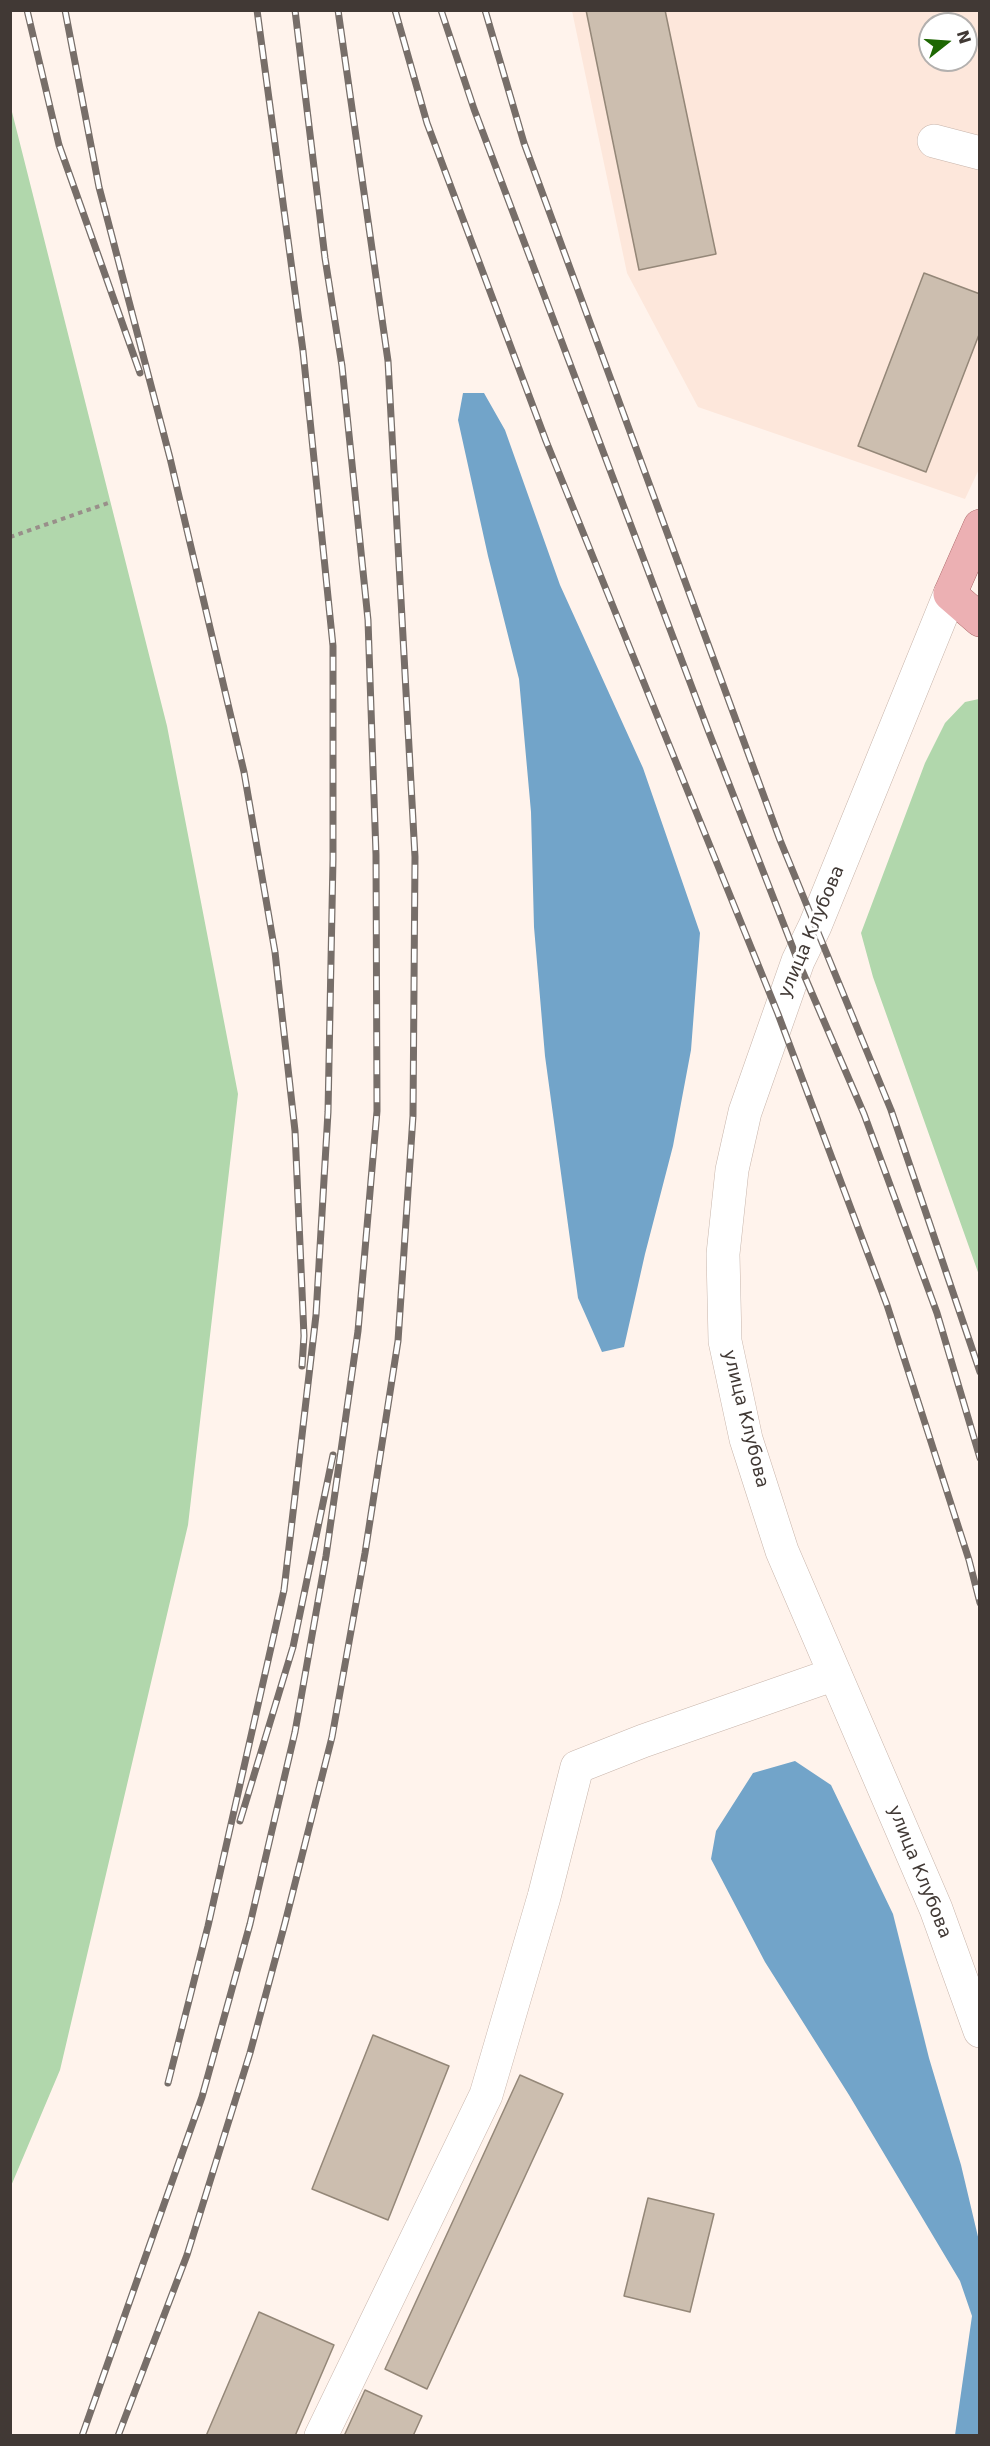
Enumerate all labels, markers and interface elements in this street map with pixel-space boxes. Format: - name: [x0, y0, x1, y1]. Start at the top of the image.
- north arrow: [918, 12, 978, 72]
- text: N: [953, 28, 975, 46]
- street label: улица Клубова: [774, 863, 850, 1001]
- street label: улица Клубова: [717, 1348, 773, 1490]
- street label: улица Клубова: [882, 1802, 956, 1942]

